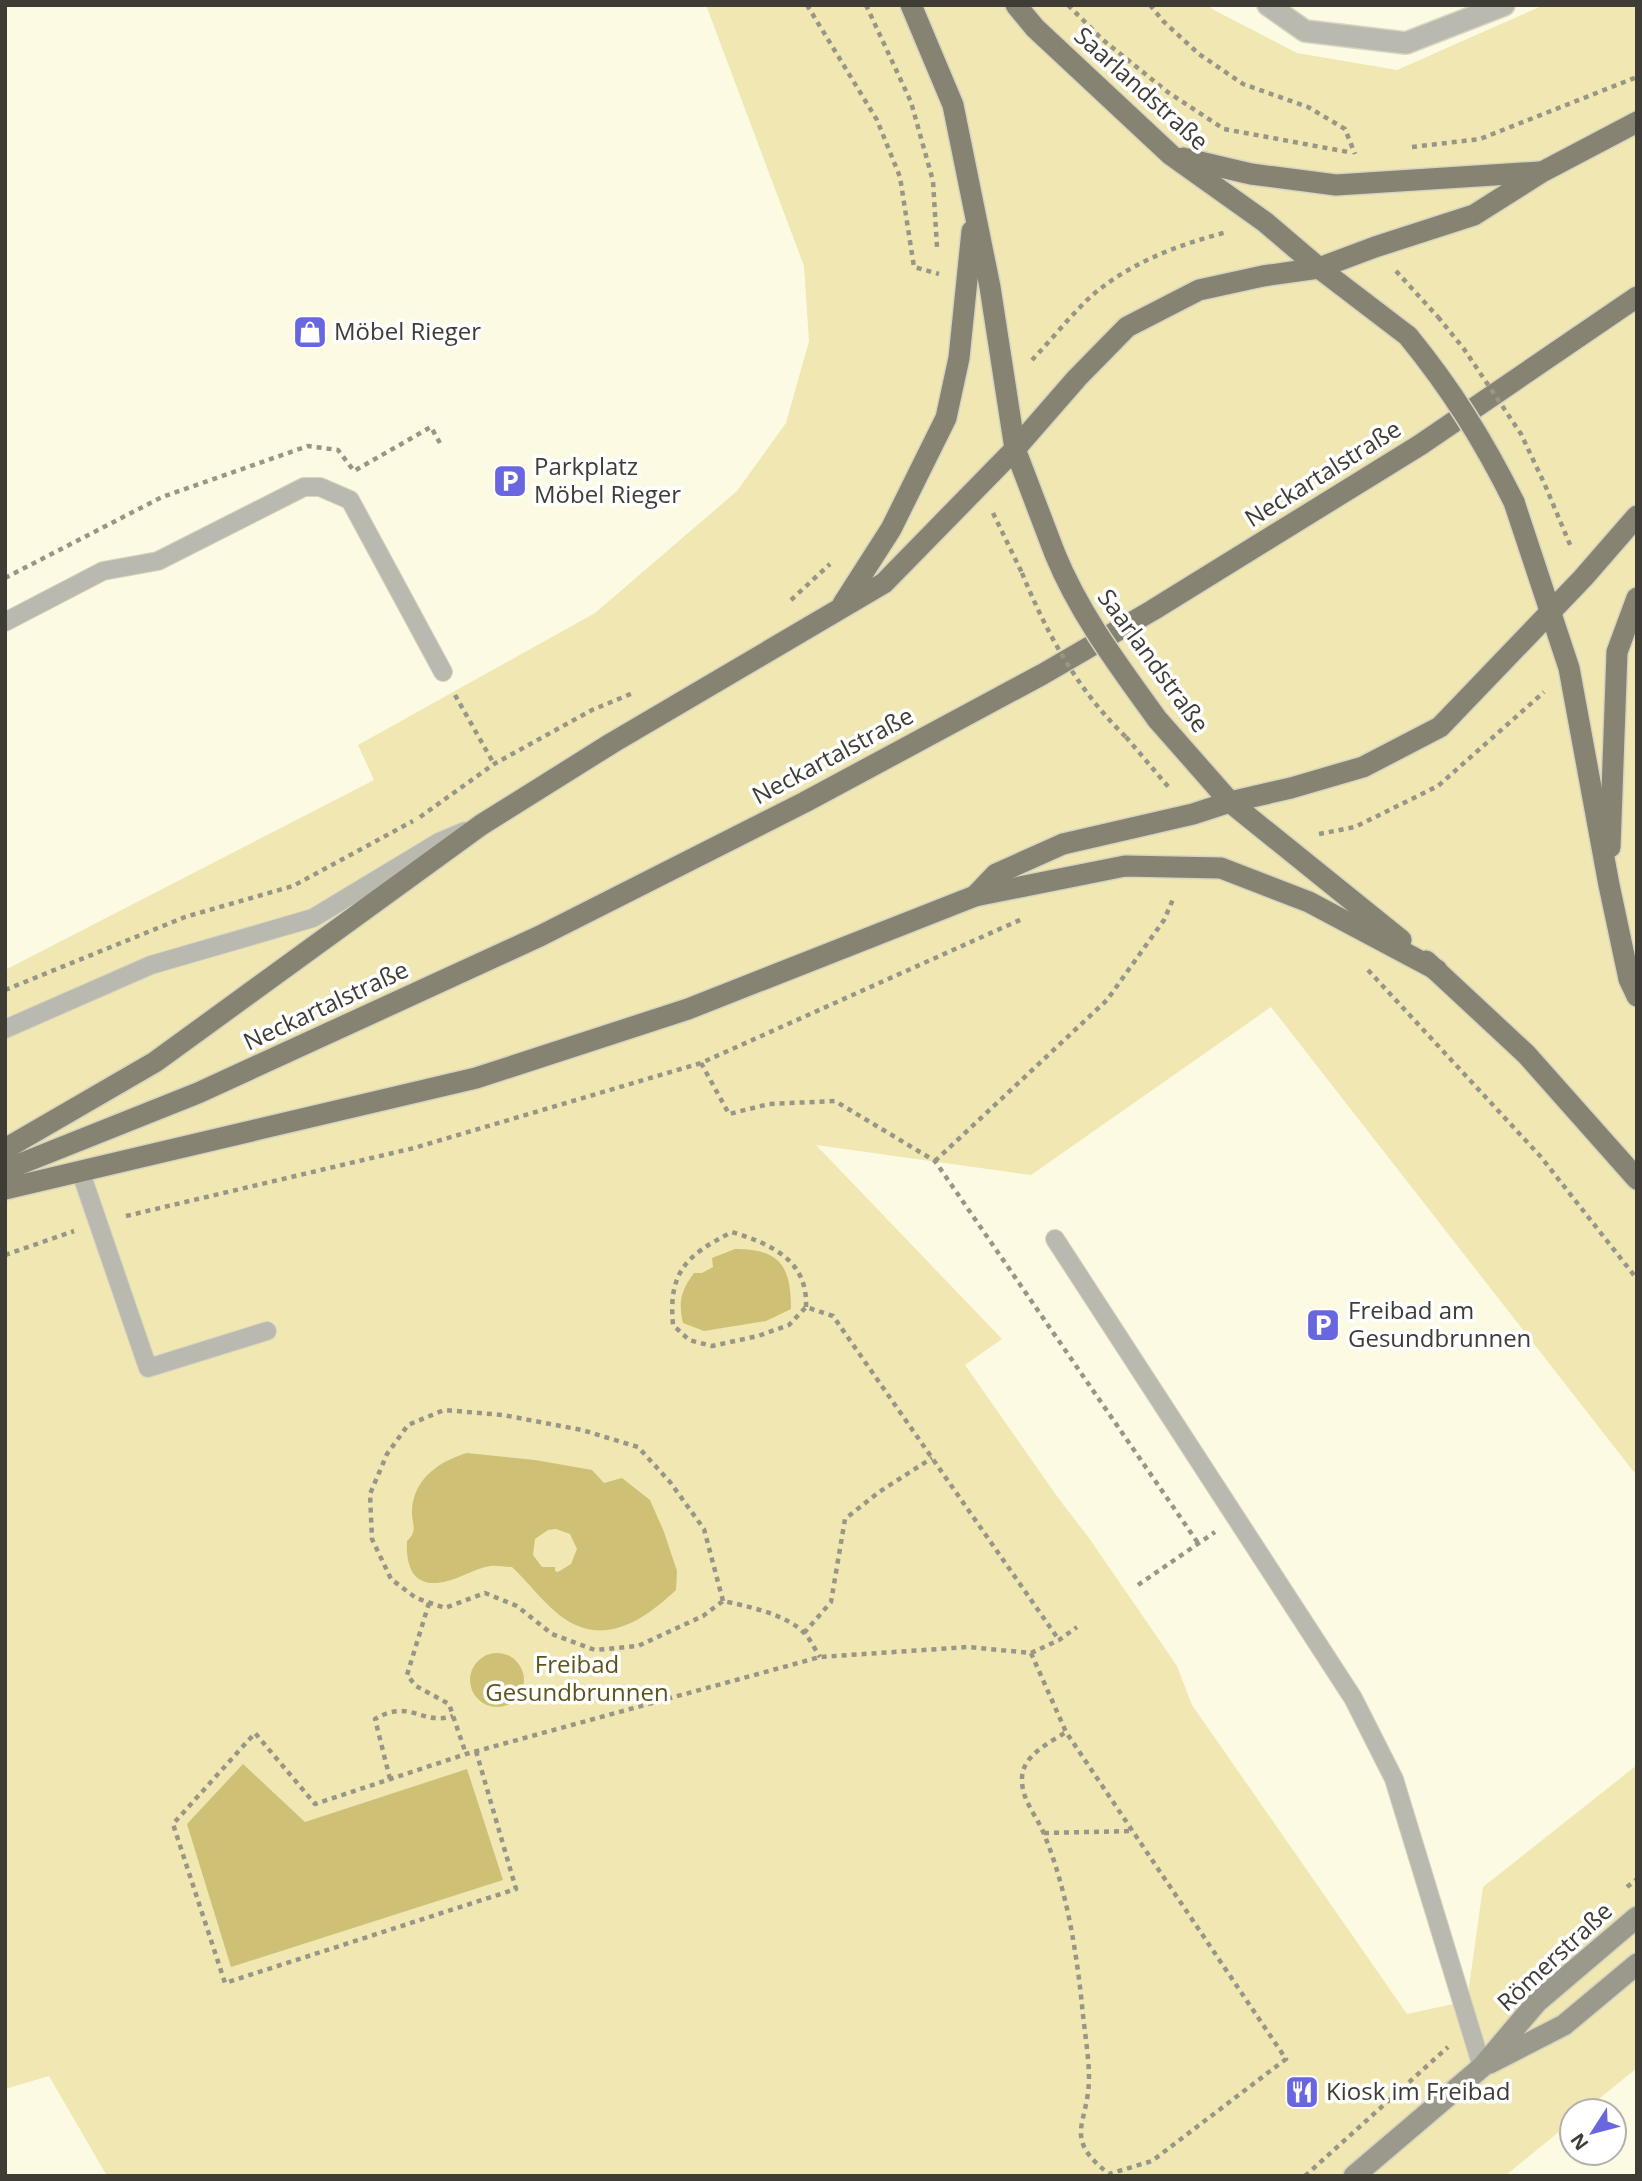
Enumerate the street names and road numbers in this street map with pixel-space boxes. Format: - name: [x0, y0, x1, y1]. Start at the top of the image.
- street label: Saarlandstraße: [1068, 19, 1216, 157]
- street label: Neckartalstraße: [1238, 411, 1407, 534]
- street label: Saarlandstraße: [1091, 582, 1218, 739]
- street label: Neckartalstraße: [746, 698, 919, 811]
- street label: Neckartalstraße: [238, 952, 413, 1057]
- street label: Römerstraße: [1489, 1894, 1619, 2018]

